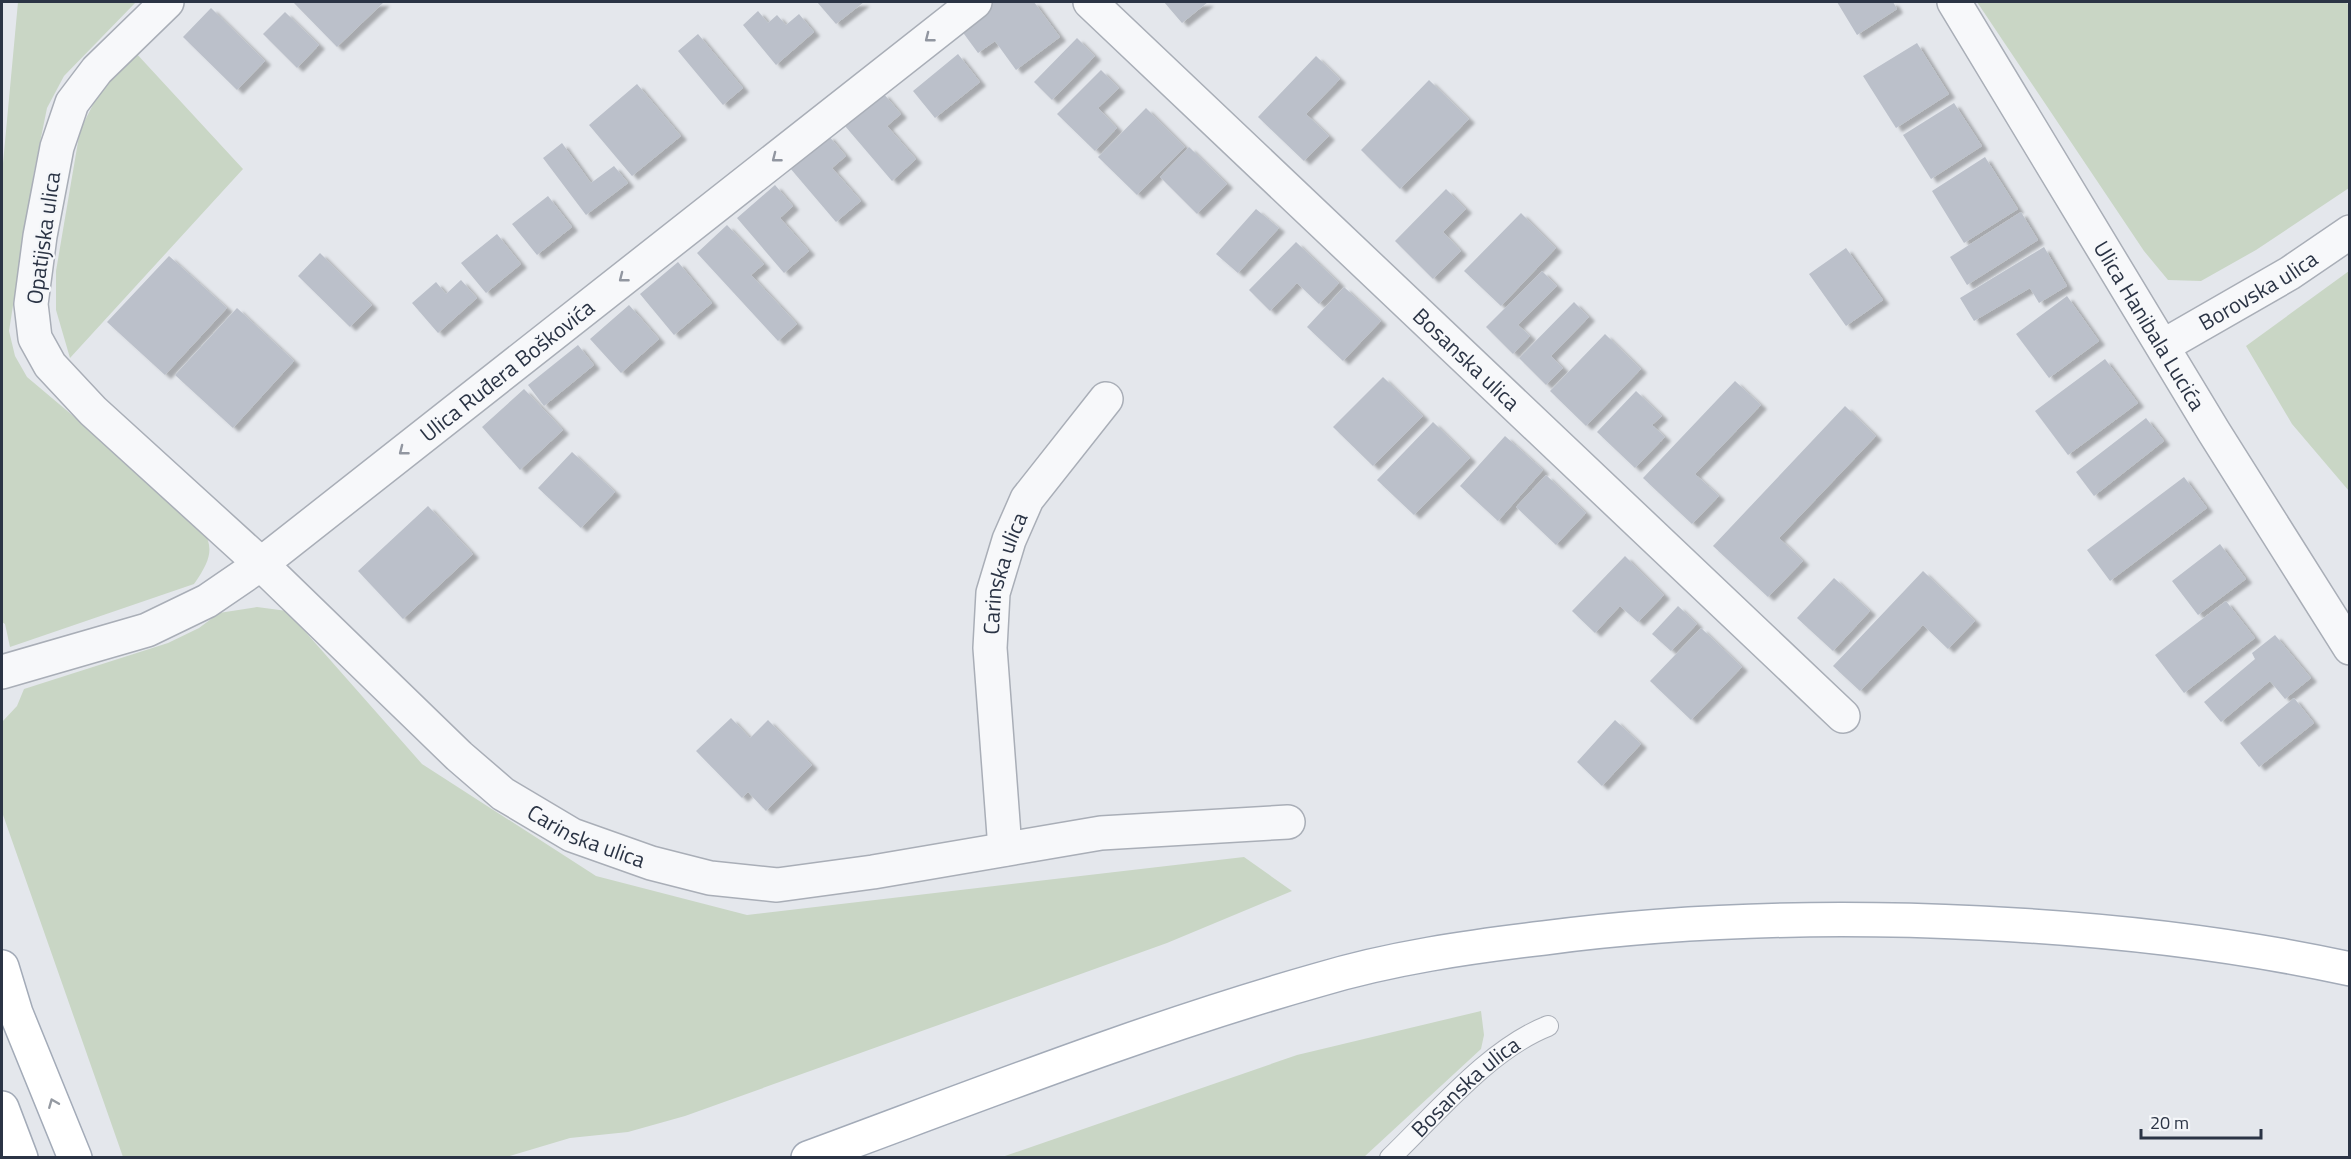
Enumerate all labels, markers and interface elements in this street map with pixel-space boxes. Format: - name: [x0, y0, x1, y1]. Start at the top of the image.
- one-way arrow: [925, 30, 936, 41]
- one-way arrow: [772, 151, 783, 162]
- street label: Opatijska ulica: [17, 170, 69, 306]
- street label: Ulica Hanibala Lucića: [2085, 234, 2214, 417]
- street label: Borovska ulica: [2192, 242, 2324, 339]
- one-way arrow: [618, 271, 629, 282]
- street label: Ulica Ruđera Boškovića: [412, 291, 602, 450]
- street label: Bosanska ulica: [1405, 300, 1528, 419]
- one-way arrow: [399, 443, 410, 454]
- street label: Carinska ulica: [974, 507, 1036, 636]
- street label: Carinska ulica: [521, 795, 650, 877]
- street label: Bosanska ulica: [1403, 1028, 1527, 1145]
- one-way arrow: [48, 1099, 60, 1110]
- scale bar: [2141, 1102, 2261, 1140]
- text: 20 m: [2150, 1109, 2189, 1136]

